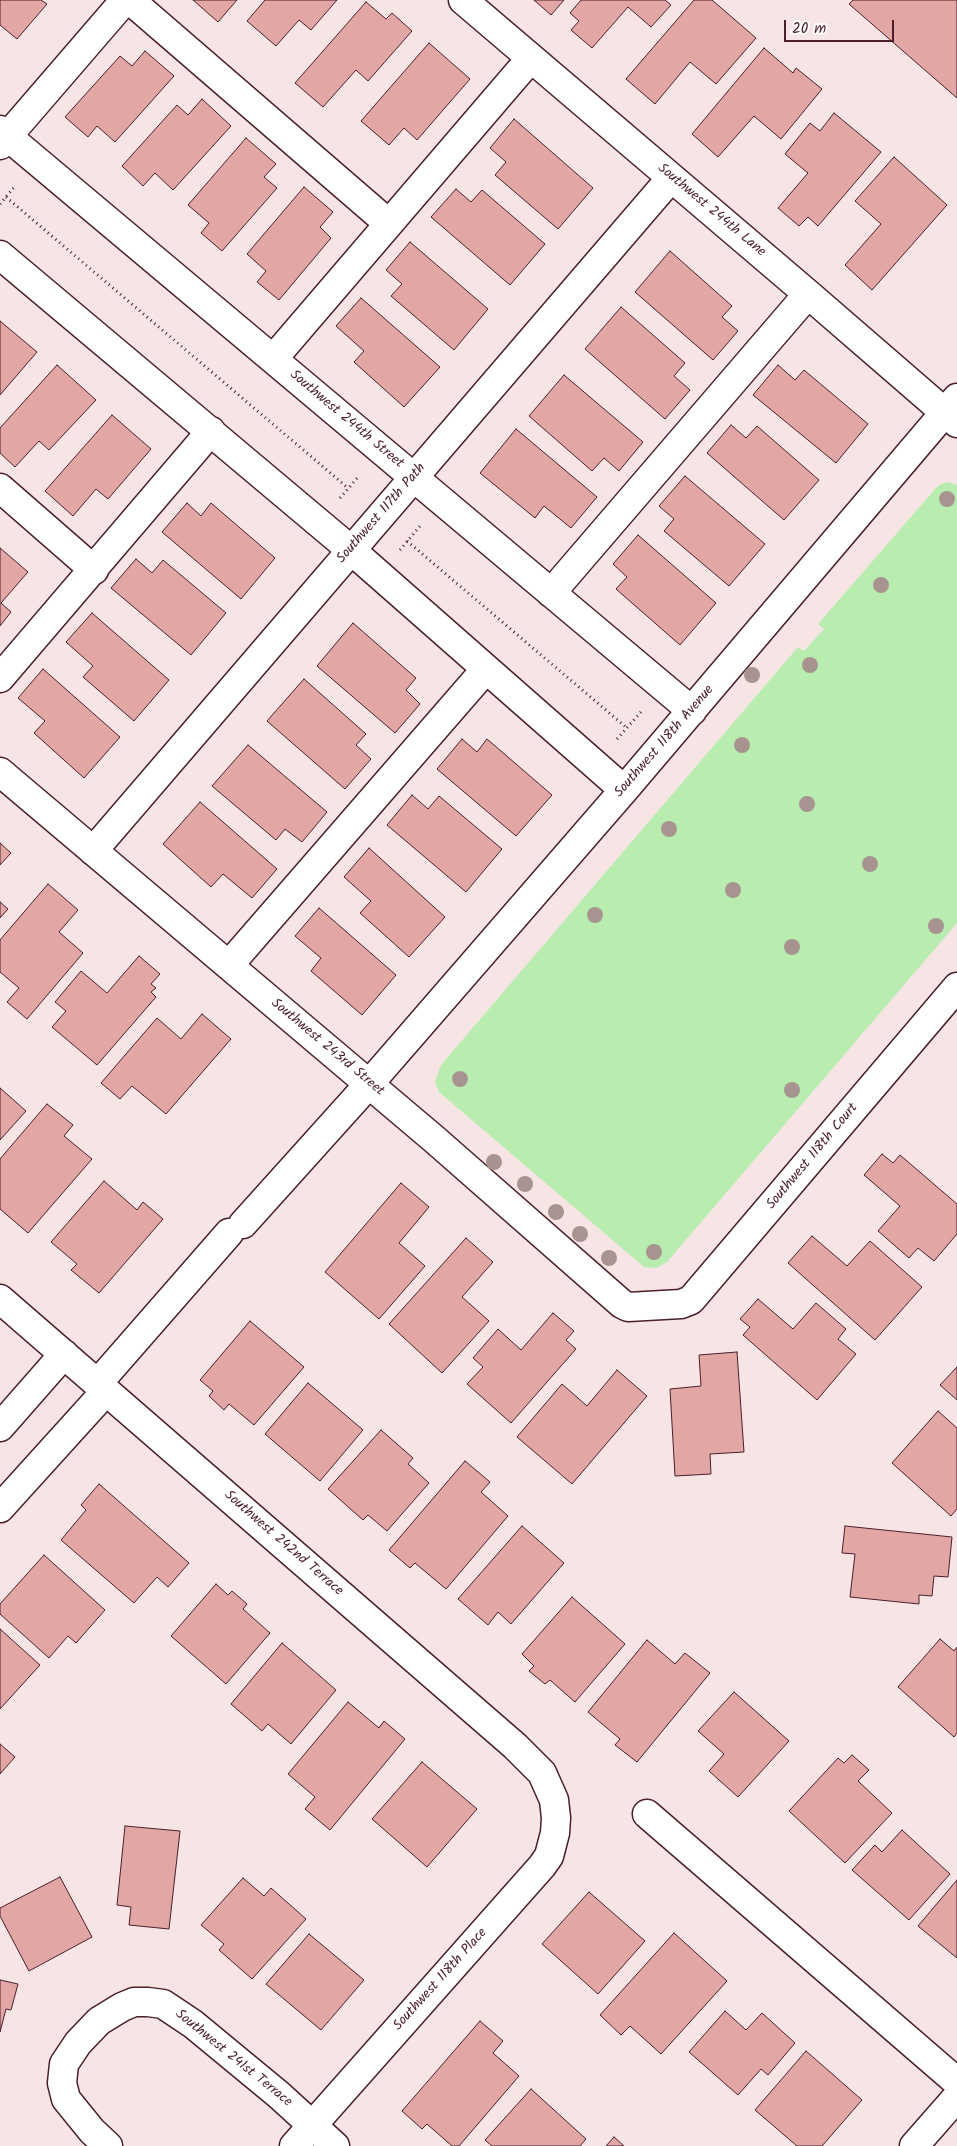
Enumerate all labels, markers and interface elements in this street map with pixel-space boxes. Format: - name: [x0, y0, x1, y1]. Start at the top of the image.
- scale bar: [787, 10, 897, 42]
- text: 20 m: [792, 17, 826, 41]
- street label: Southwest 244th Lane: [653, 161, 769, 261]
- street label: Southwest 244th Street: [286, 367, 406, 473]
- street label: Southwest 117th Path: [334, 461, 430, 567]
- street label: Southwest 118th Avenue: [612, 682, 718, 802]
- street label: Southwest 243rd Street: [267, 996, 387, 1100]
- street label: Southwest 118th Court: [764, 1100, 862, 1214]
- street label: Southwest 242nd Terrace: [220, 1488, 346, 1600]
- street label: Southwest 118th Place: [391, 1925, 491, 2035]
- street label: Southwest 241st Terrace: [171, 2007, 295, 2111]

